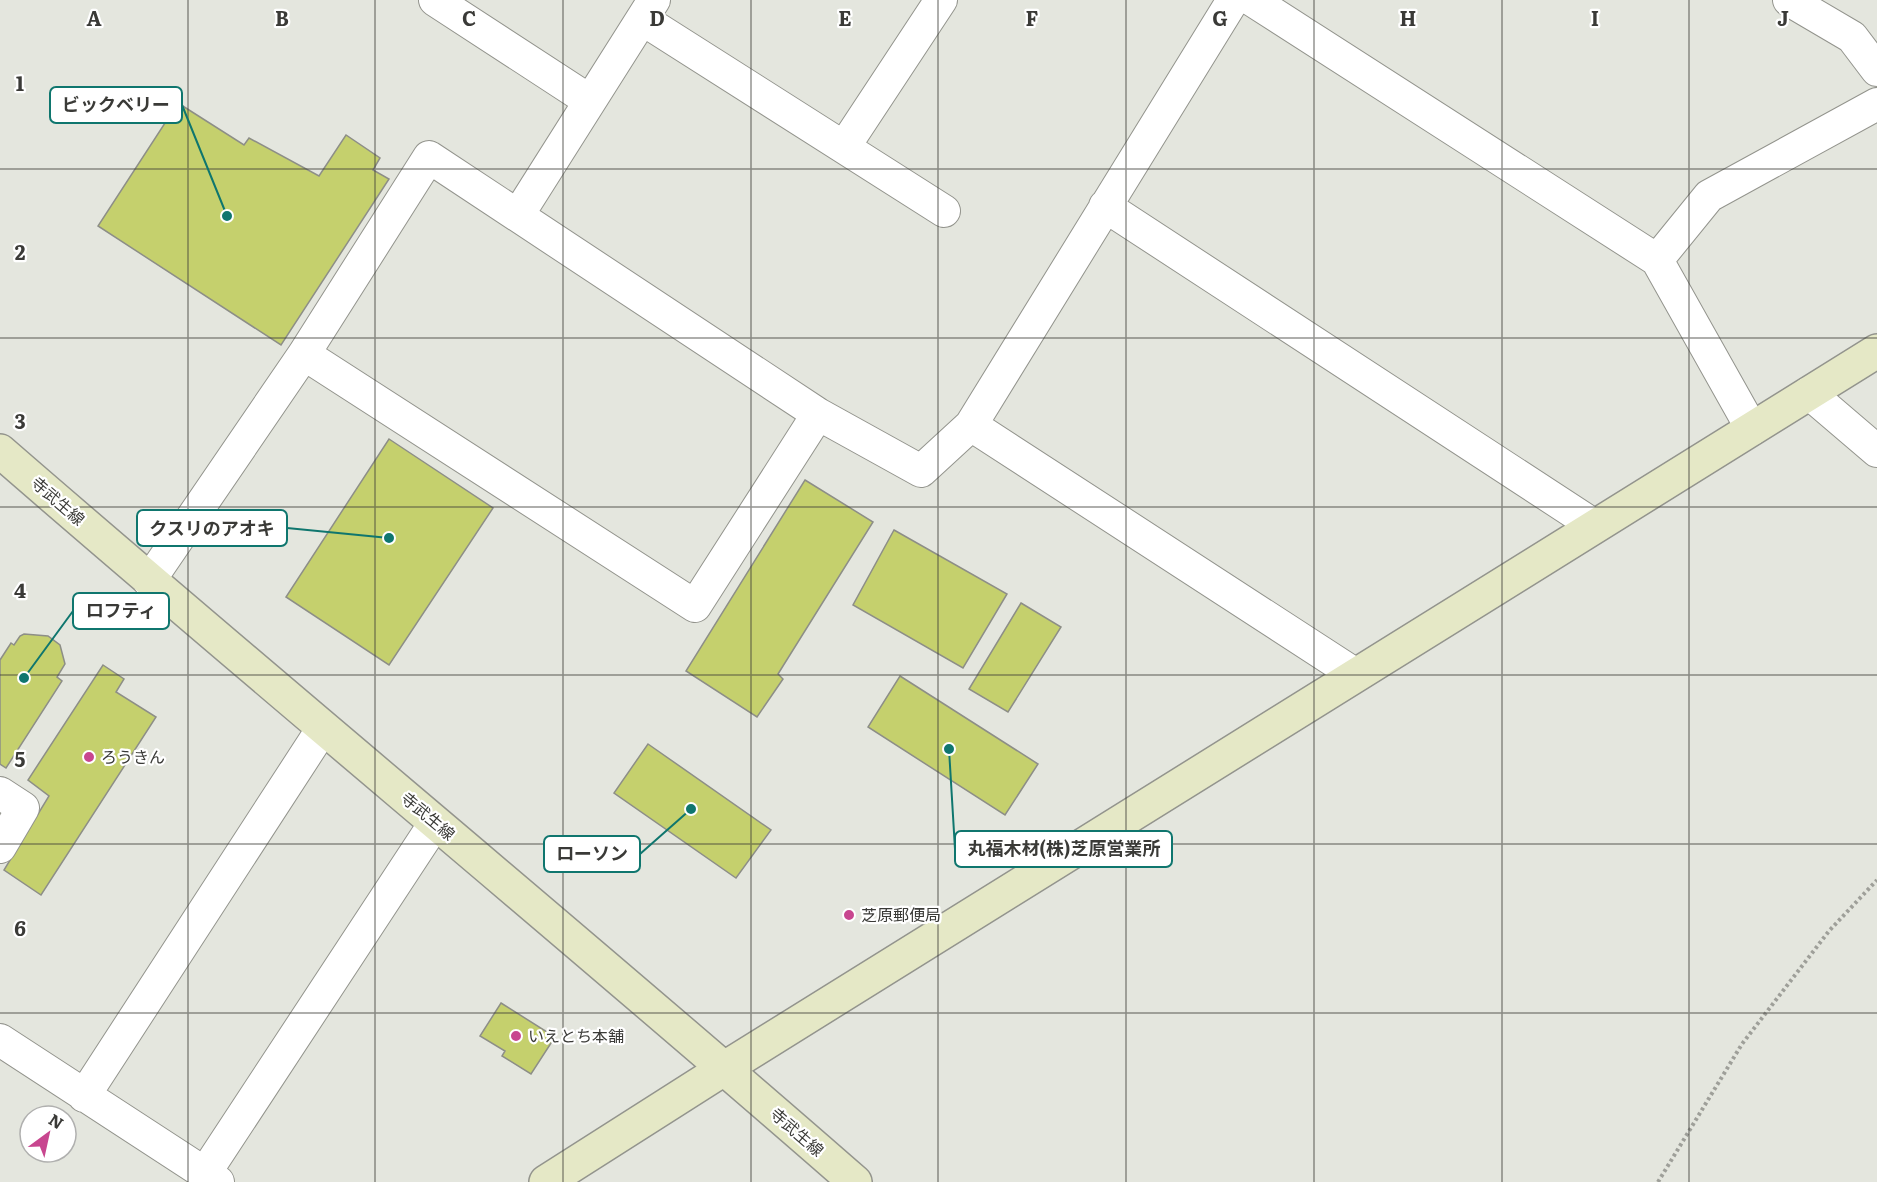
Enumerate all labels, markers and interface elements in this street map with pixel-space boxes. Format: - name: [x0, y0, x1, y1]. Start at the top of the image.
- text: A: [86, 2, 102, 32]
- text: B: [275, 2, 289, 32]
- text: C: [462, 2, 476, 32]
- text: D: [649, 2, 665, 32]
- text: E: [838, 2, 852, 32]
- text: F: [1026, 2, 1039, 32]
- text: G: [1212, 2, 1228, 32]
- text: H: [1400, 2, 1416, 32]
- text: I: [1591, 2, 1599, 32]
- text: J: [1777, 2, 1789, 32]
- text: 1: [16, 67, 24, 97]
- callout: ビックベリー: [50, 87, 182, 123]
- text: ビックベリー: [62, 90, 170, 117]
- text: 2: [15, 236, 26, 266]
- text: 3: [14, 405, 26, 435]
- street label: 寺武生線: [27, 470, 91, 530]
- callout: クスリのアオキ: [137, 510, 287, 546]
- text: クスリのアオキ: [149, 514, 275, 541]
- text: 4: [14, 574, 26, 604]
- callout: ロフティ: [73, 593, 169, 629]
- text: ロフティ: [86, 596, 156, 623]
- text: 5: [15, 743, 26, 773]
- place label: ろうきん: [101, 744, 165, 768]
- marker: ろうきん: [82, 750, 96, 764]
- street label: 寺武生線: [396, 785, 461, 845]
- callout: 丸福木材(株)芝原営業所: [955, 831, 1172, 867]
- text: 丸福木材(株)芝原営業所: [968, 834, 1160, 861]
- callout: ローソン: [544, 836, 640, 872]
- text: ローソン: [556, 839, 628, 866]
- place label: 芝原郵便局: [861, 902, 941, 926]
- marker: 芝原郵便局: [842, 908, 856, 922]
- text: 6: [14, 912, 26, 942]
- place label: いえとち本舗: [528, 1023, 624, 1047]
- marker: いえとち本舗: [509, 1029, 523, 1043]
- street label: 寺武生線: [766, 1101, 830, 1161]
- north arrow: [18, 1104, 78, 1164]
- text: N: [45, 1107, 69, 1134]

